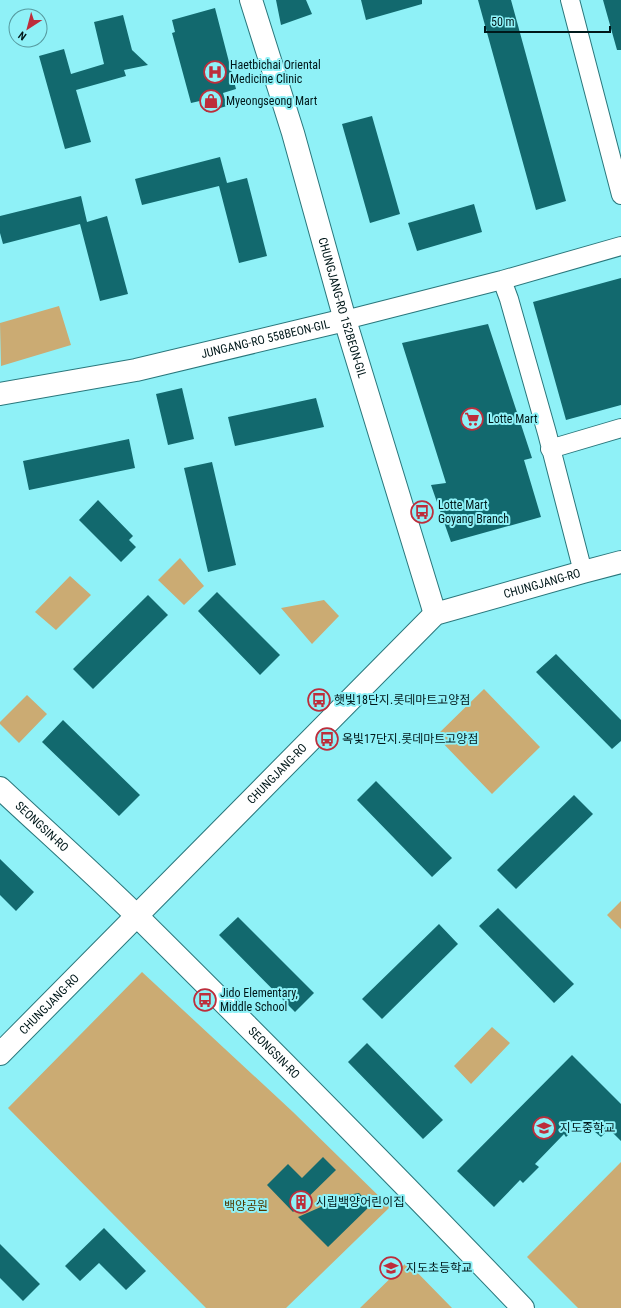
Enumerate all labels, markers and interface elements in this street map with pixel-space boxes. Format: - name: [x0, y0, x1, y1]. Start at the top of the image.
- north arrow: [8, 8, 48, 48]
- scale bar: [485, 8, 610, 34]
- text: 50 m: [491, 15, 515, 29]
- text: N: [16, 28, 29, 43]
- place label: Haetbichai Oriental Medicine Clinic: [230, 58, 321, 86]
- hospital icon: Haetbichai Oriental Medicine Clinic: [202, 59, 228, 85]
- shop icon: Myeongseong Mart: [198, 88, 224, 114]
- place label: Myeongseong Mart: [226, 94, 318, 108]
- street label: CHUNGJANG-RO 152BEON-GIL: [315, 236, 369, 380]
- street label: JUNGANG-RO 558BEON-GIL: [200, 317, 331, 361]
- supermarket icon: Lotte Mart: [459, 406, 485, 432]
- place label: Lotte Mart: [488, 412, 538, 426]
- place label: Lotte Mart Goyang Branch: [438, 498, 509, 526]
- bus stop icon: Lotte Mart Goyang Branch: [409, 499, 435, 525]
- street label: CHUNGJANG-RO: [502, 566, 582, 601]
- bus stop icon: 햇빛18단지.롯데마트고양점: [306, 687, 332, 713]
- place label: 햇빛18단지.롯데마트고양점: [334, 693, 470, 707]
- bus stop icon: 옥빛17단지.롯데마트고양점: [314, 726, 340, 752]
- place label: 옥빛17단지.롯데마트고양점: [342, 732, 478, 746]
- street label: CHUNGJANG-RO: [244, 741, 310, 807]
- street label: SEONGSIN-RO: [12, 799, 71, 855]
- street label: CHUNGJANG-RO: [16, 971, 82, 1037]
- place label: Jido Elementary, Middle School: [220, 986, 298, 1014]
- bus stop icon: Jido Elementary, Middle School: [192, 987, 218, 1013]
- street label: SEONGSIN-RO: [245, 1024, 303, 1082]
- school or university icon: 지도중학교: [531, 1115, 557, 1141]
- place label: 지도중학교: [560, 1121, 615, 1135]
- building icon: 시립백양어린이집: [288, 1189, 314, 1215]
- place label: 시립백양어린이집: [316, 1195, 404, 1209]
- park label: 백양공원: [224, 1199, 268, 1213]
- school or university icon: 지도초등학교: [378, 1255, 404, 1281]
- place label: 지도초등학교: [406, 1261, 472, 1275]

